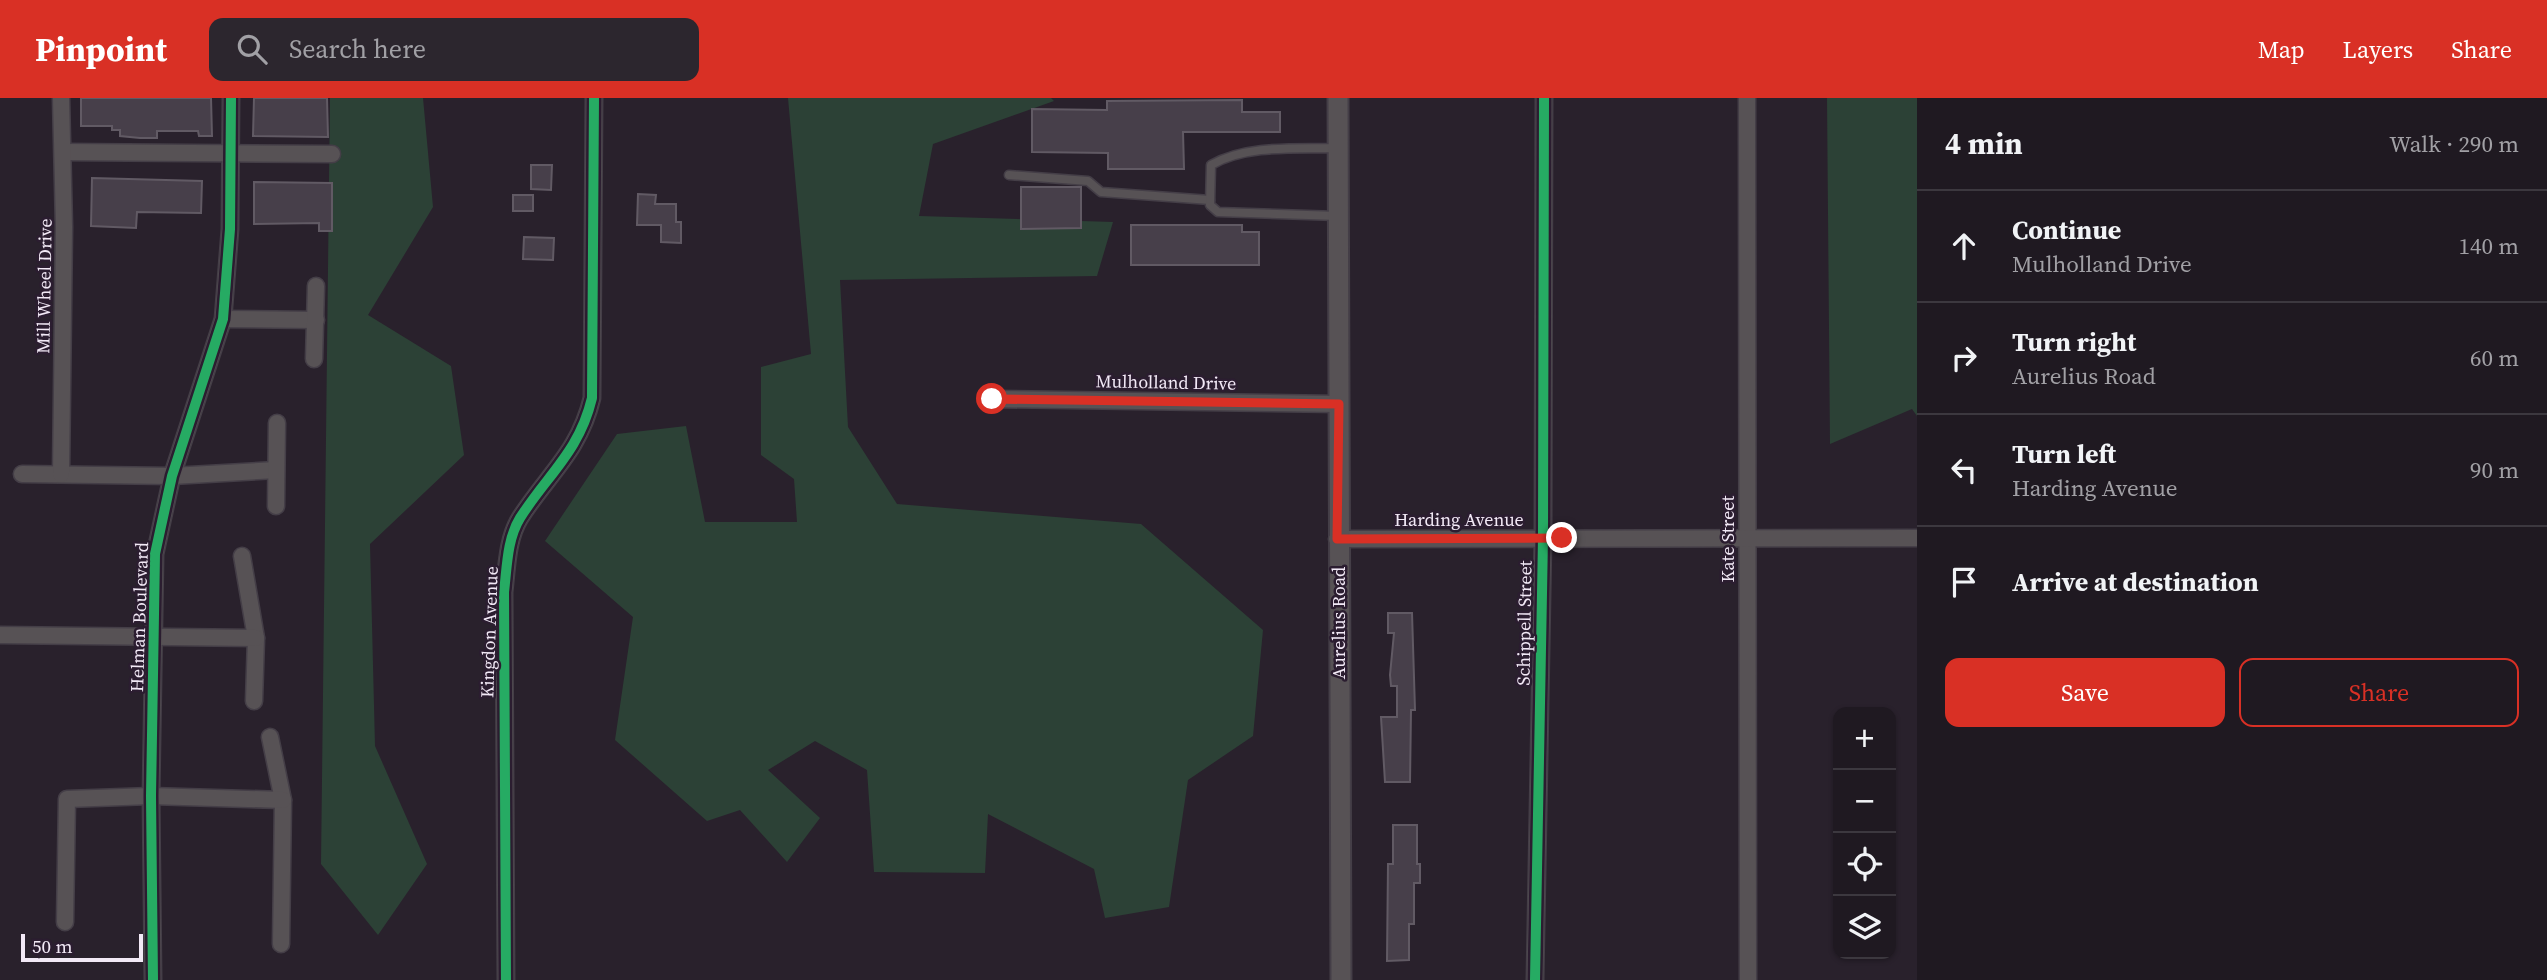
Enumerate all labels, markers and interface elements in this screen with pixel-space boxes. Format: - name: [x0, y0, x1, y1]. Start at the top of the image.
- search box: [209, 18, 699, 81]
- text: Pinpoint: [35, 27, 167, 72]
- icon: search: [233, 30, 271, 68]
- text: Search here: [289, 31, 426, 67]
- text: Map: [2258, 33, 2305, 66]
- text: Layers: [2343, 33, 2413, 66]
- text: Share: [2451, 33, 2512, 66]
- text: 4 min: [1945, 123, 2023, 164]
- text: Walk · 290 m: [2389, 128, 2519, 160]
- text: Continue: [2012, 212, 2121, 248]
- street label: Mill Wheel Drive: [30, 218, 58, 354]
- icon: ahead: [1945, 227, 1983, 265]
- text: 140 m: [2458, 230, 2519, 262]
- text: Mulholland Drive: [2012, 248, 2192, 280]
- text: Turn right: [2012, 324, 2136, 360]
- icon: right: [1945, 339, 1983, 377]
- text: 60 m: [2470, 342, 2519, 374]
- text: Aurelius Road: [2012, 360, 2156, 392]
- street label: Mulholland Drive: [1096, 368, 1236, 396]
- route start: [976, 383, 1007, 414]
- text: Turn left: [2012, 436, 2116, 472]
- icon: left: [1945, 451, 1983, 489]
- text: 90 m: [2470, 454, 2519, 486]
- text: Harding Avenue: [2012, 472, 2177, 504]
- street label: Kate Street: [1715, 495, 1740, 582]
- street label: Harding Avenue: [1394, 507, 1524, 532]
- route end: [1546, 522, 1577, 553]
- street label: Helman Boulevard: [124, 542, 154, 692]
- street label: Schippell Street: [1510, 560, 1538, 686]
- icon: arrive: [1945, 563, 1983, 601]
- text: Arrive at destination: [2012, 564, 2259, 600]
- street label: Kingdon Avenue: [474, 566, 504, 698]
- street label: Aurelius Road: [1326, 567, 1351, 679]
- button: Save: [1945, 658, 2225, 727]
- button: Share: [2239, 658, 2519, 727]
- map controls: [1833, 707, 1896, 959]
- button: +: [1833, 707, 1896, 770]
- button: −: [1833, 770, 1896, 833]
- button: locate: [1833, 833, 1896, 896]
- button: layers: [1833, 896, 1896, 959]
- scale bar: [21, 931, 144, 963]
- text: 50 m: [32, 933, 73, 959]

